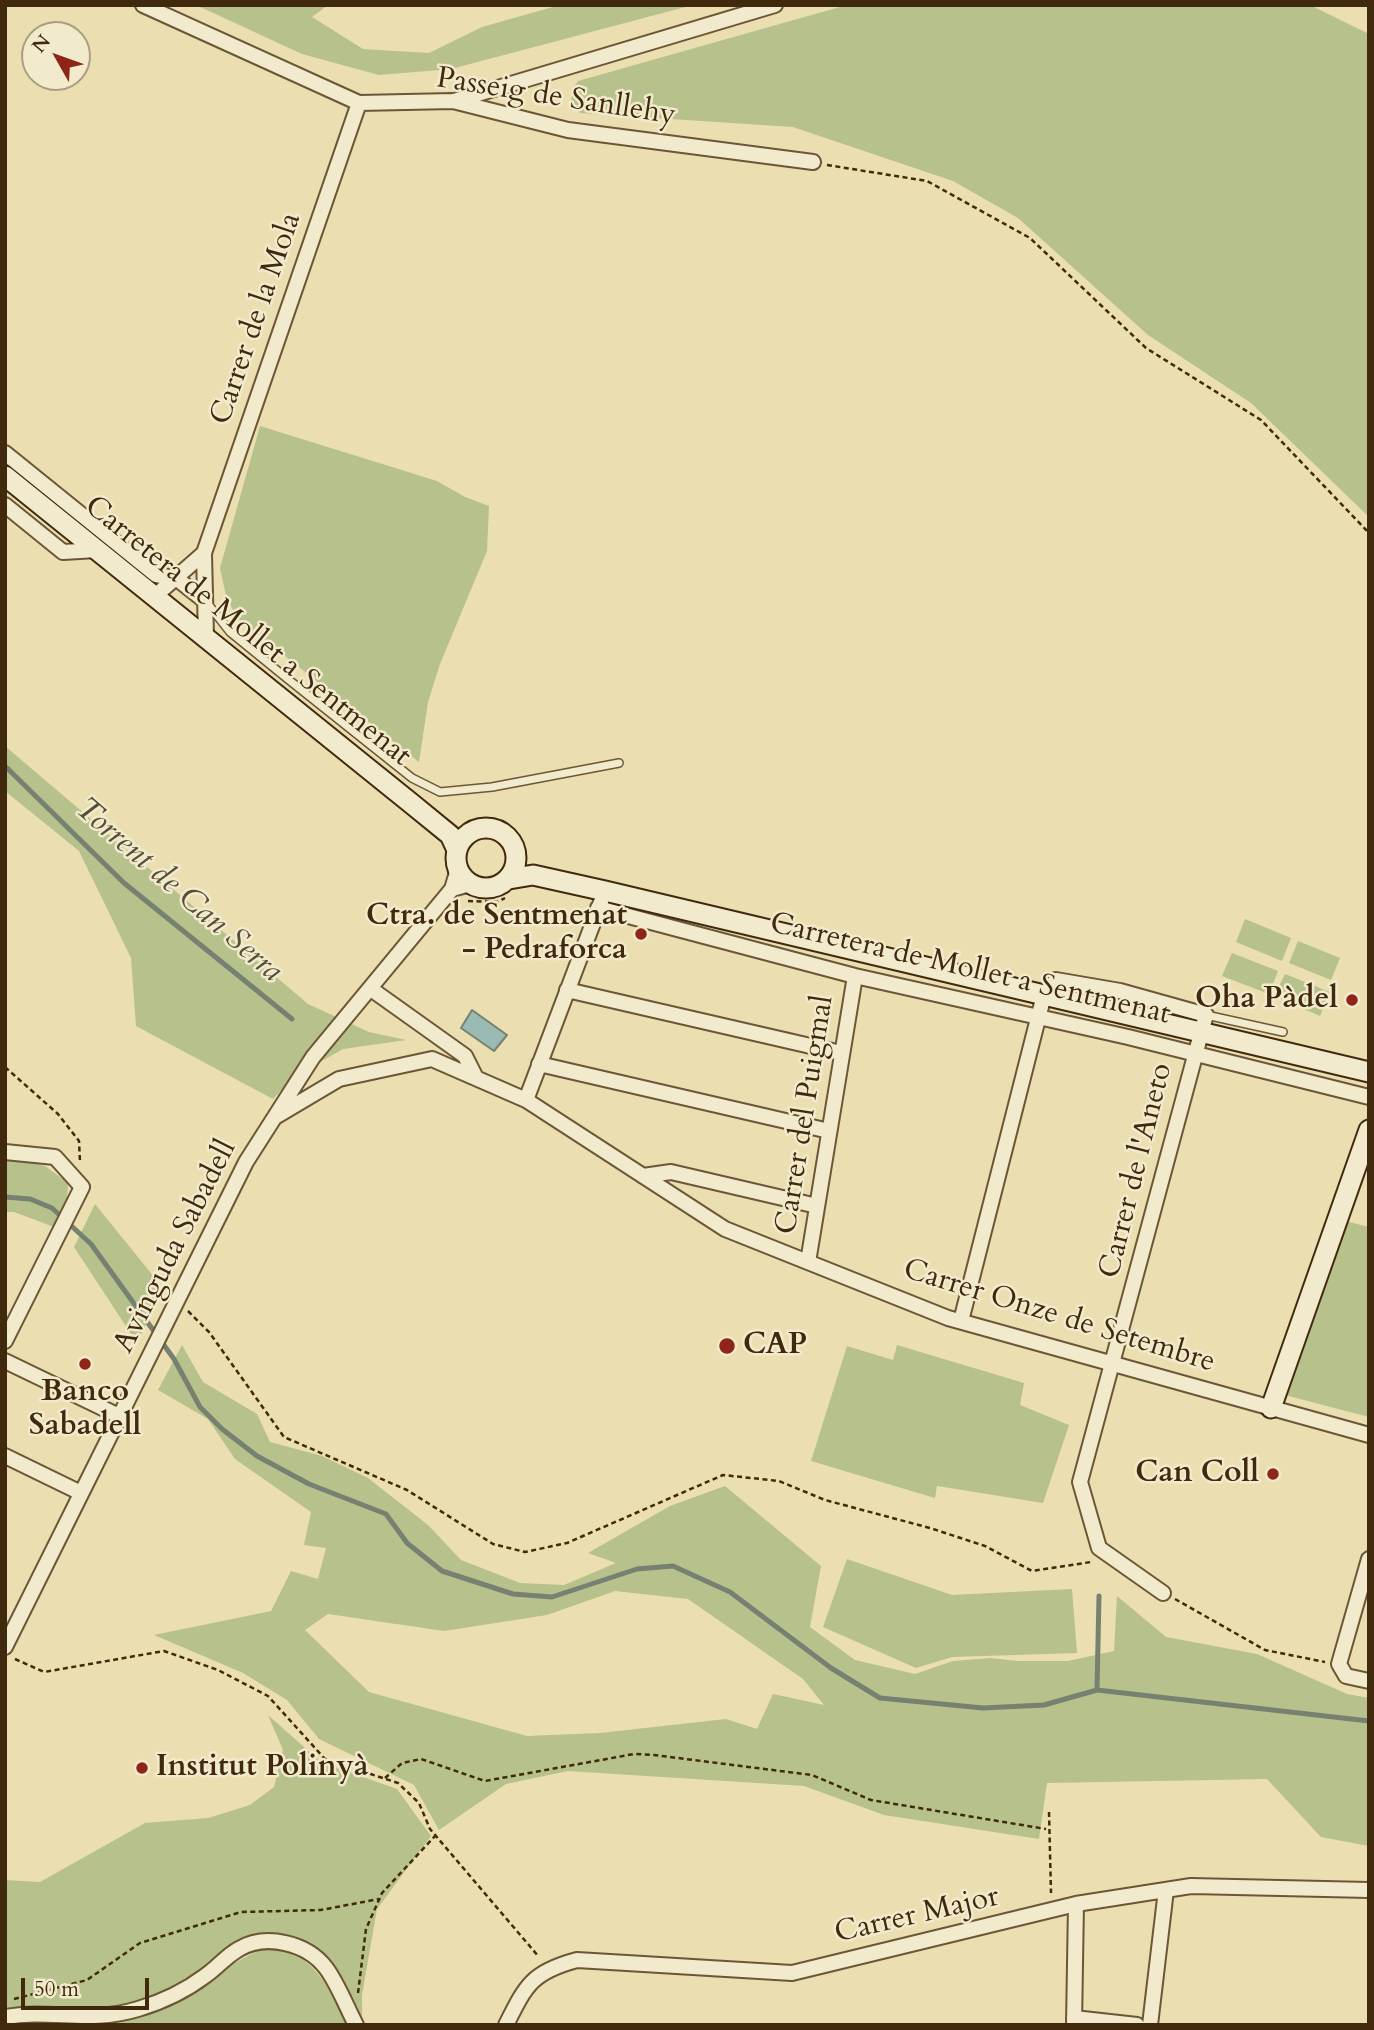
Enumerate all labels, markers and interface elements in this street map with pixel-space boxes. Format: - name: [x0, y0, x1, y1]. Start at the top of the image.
- north arrow: [21, 21, 91, 91]
- text: N: [26, 29, 57, 58]
- street label: Passeig de Sanllehy: [434, 61, 678, 135]
- street label: Carrer de la Mola: [204, 208, 310, 430]
- street label: Carretera de Mollet a Sentmenat: [76, 489, 418, 775]
- water label: Torrent de Can Serra: [67, 791, 289, 991]
- place label: Ctra. de Sentmenat - Pedraforca: [366, 899, 627, 970]
- street label: Carretera de Mollet a Sentmenat: [766, 906, 1174, 1034]
- marker: Ctra. de Sentmenat - Pedraforca: [633, 926, 649, 942]
- place label: Oha Pàdel: [1195, 982, 1338, 1018]
- marker: Oha Pàdel: [1344, 992, 1360, 1008]
- street label: Carrer del Puigmal: [769, 993, 843, 1237]
- street label: Carrer de l'Aneto: [1093, 1060, 1181, 1282]
- street label: Avinguda Sabadell: [107, 1134, 245, 1360]
- street label: Carrer Onze de Setembre: [899, 1252, 1219, 1382]
- place label: CAP: [743, 1328, 807, 1364]
- marker: CAP: [717, 1336, 737, 1356]
- marker: Banco Sabadell: [77, 1356, 93, 1372]
- place label: Banco Sabadell: [29, 1375, 141, 1446]
- place label: Can Coll: [1135, 1456, 1259, 1492]
- marker: Can Coll: [1265, 1466, 1281, 1482]
- place label: Institut Polinyà: [156, 1750, 369, 1786]
- marker: Institut Polinyà: [134, 1760, 150, 1776]
- street label: Carrer Major: [831, 1880, 1003, 1952]
- scale bar: [24, 1964, 152, 2008]
- text: 50 m: [34, 1975, 79, 2004]

